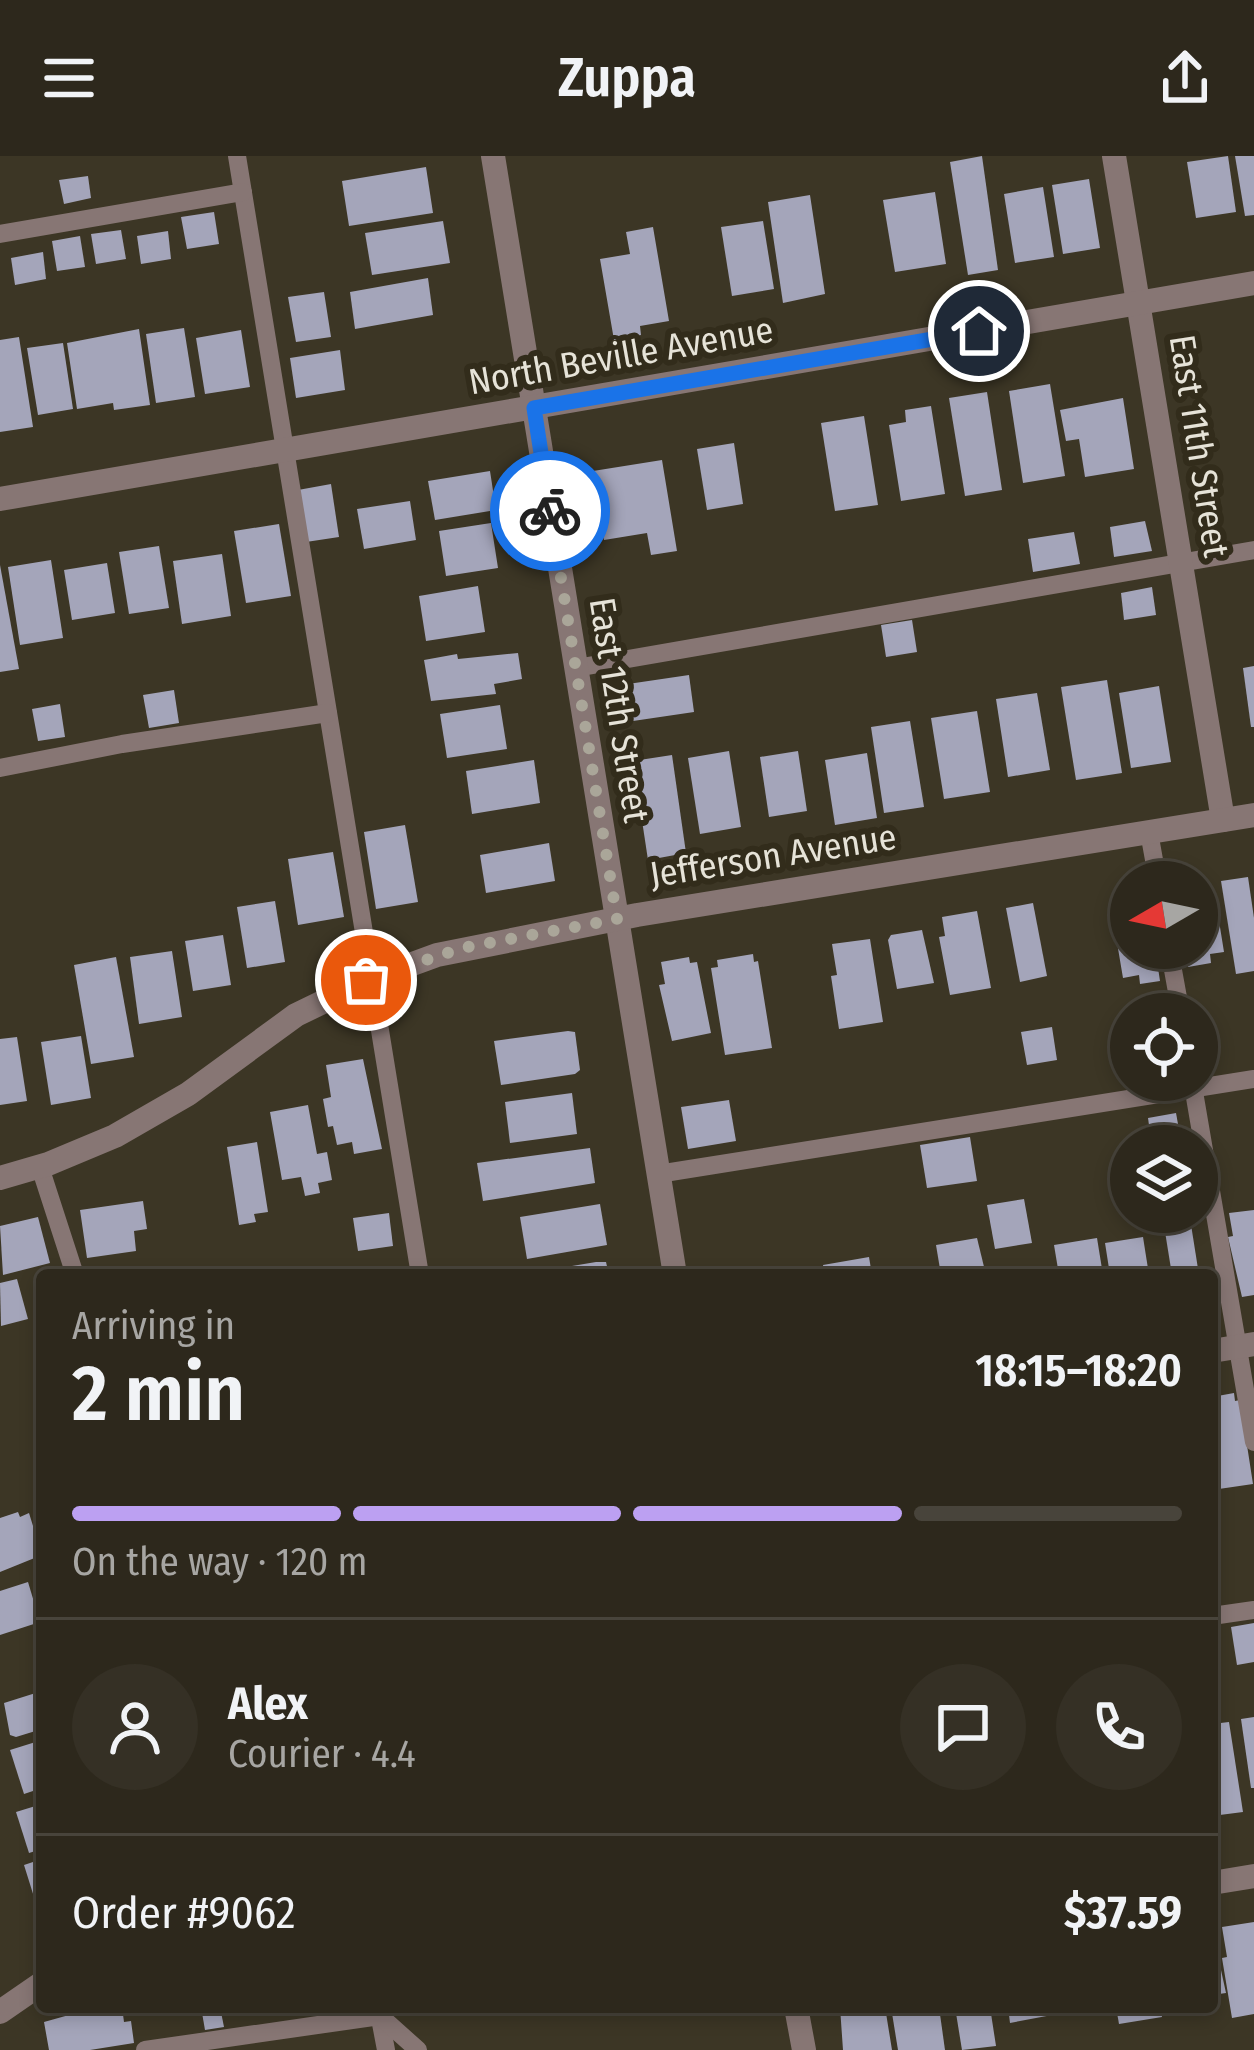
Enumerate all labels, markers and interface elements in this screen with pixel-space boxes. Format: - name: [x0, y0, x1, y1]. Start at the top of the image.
- icon: menu: [36, 45, 102, 111]
- icon: share: [1152, 45, 1218, 111]
- text: Zuppa: [558, 46, 696, 110]
- pin: [928, 280, 1030, 382]
- icon: home: [946, 298, 1012, 364]
- street label: North Beville Avenue: [465, 308, 777, 404]
- street label: East 11th Street: [1160, 332, 1238, 561]
- courier: [490, 451, 610, 571]
- icon: bike: [517, 478, 583, 544]
- street label: East 12th Street: [580, 594, 659, 826]
- street label: Jefferson Avenue: [647, 815, 899, 897]
- north arrow: [1110, 861, 1218, 969]
- map controls: [1110, 861, 1218, 1233]
- pin: [315, 929, 417, 1031]
- icon: bag: [333, 947, 399, 1013]
- button: locate: [1110, 993, 1218, 1101]
- button: layers: [1110, 1125, 1218, 1233]
- text: Arriving in: [72, 1303, 235, 1349]
- text: 18:15–18:20: [975, 1344, 1182, 1398]
- text: 2 min: [72, 1347, 245, 1441]
- text: On the way · 120 m: [72, 1539, 367, 1585]
- button: person: [72, 1664, 198, 1790]
- button: chat: [900, 1664, 1026, 1790]
- button: phone: [1056, 1664, 1182, 1790]
- text: Alex: [228, 1677, 308, 1731]
- text: Courier · 4.4: [228, 1731, 416, 1777]
- text: Order #9062: [72, 1886, 296, 1940]
- text: $37.59: [1064, 1886, 1182, 1940]

